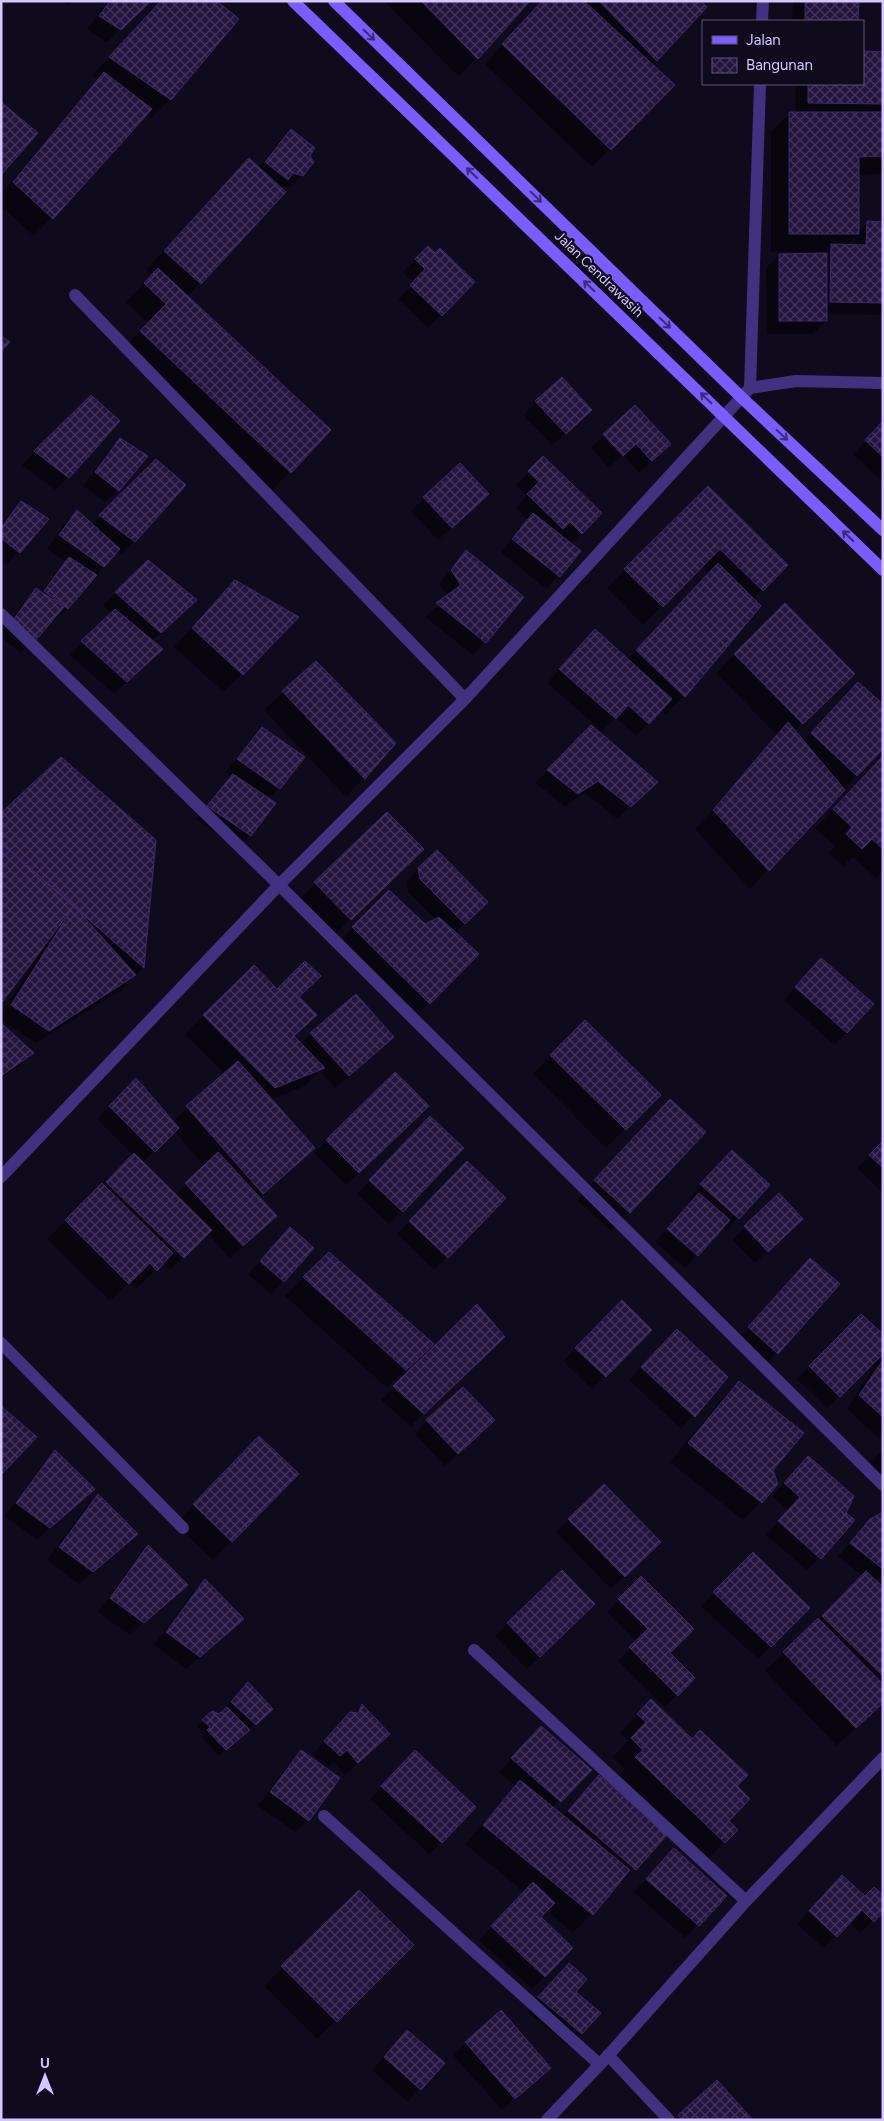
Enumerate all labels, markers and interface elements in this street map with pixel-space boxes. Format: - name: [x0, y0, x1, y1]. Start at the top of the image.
- legend: [702, 20, 864, 85]
- one-way arrow: [363, 29, 376, 41]
- text: Jalan: [746, 31, 781, 49]
- text: Bangunan: [746, 56, 813, 74]
- one-way arrow: [465, 167, 478, 179]
- one-way arrow: [530, 191, 542, 203]
- street label: Jalan Cendrawasih: [551, 227, 647, 321]
- one-way arrow: [582, 280, 595, 292]
- one-way arrow: [659, 316, 671, 328]
- one-way arrow: [700, 393, 712, 405]
- one-way arrow: [776, 429, 789, 441]
- one-way arrow: [841, 530, 854, 542]
- north arrow: [20, 2051, 70, 2101]
- text: U: [40, 2055, 50, 2072]

